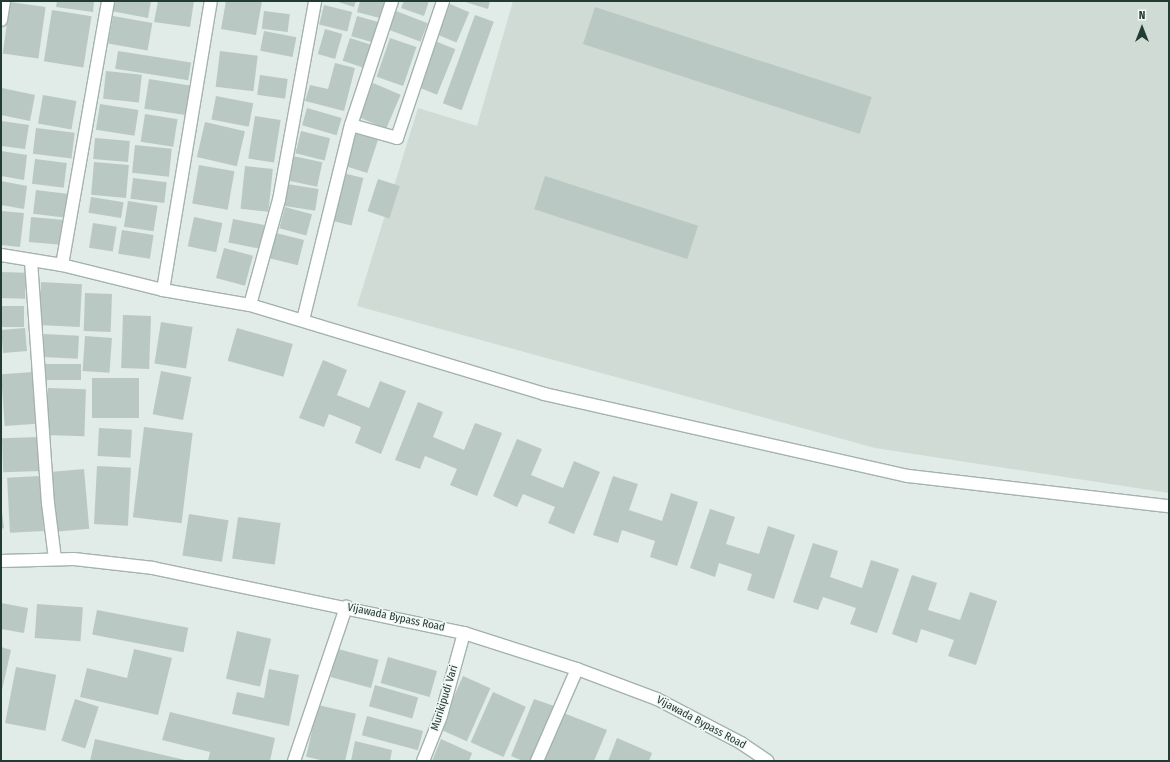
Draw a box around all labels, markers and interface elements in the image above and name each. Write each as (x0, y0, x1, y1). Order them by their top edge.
north arrow (1122, 8, 1162, 48)
text: N (1139, 9, 1145, 22)
street label: Vijawada Bypass Road (346, 601, 446, 635)
street label: Murikipudi Vari (429, 664, 461, 732)
street label: Vijawada Bypass Road (654, 694, 748, 752)

